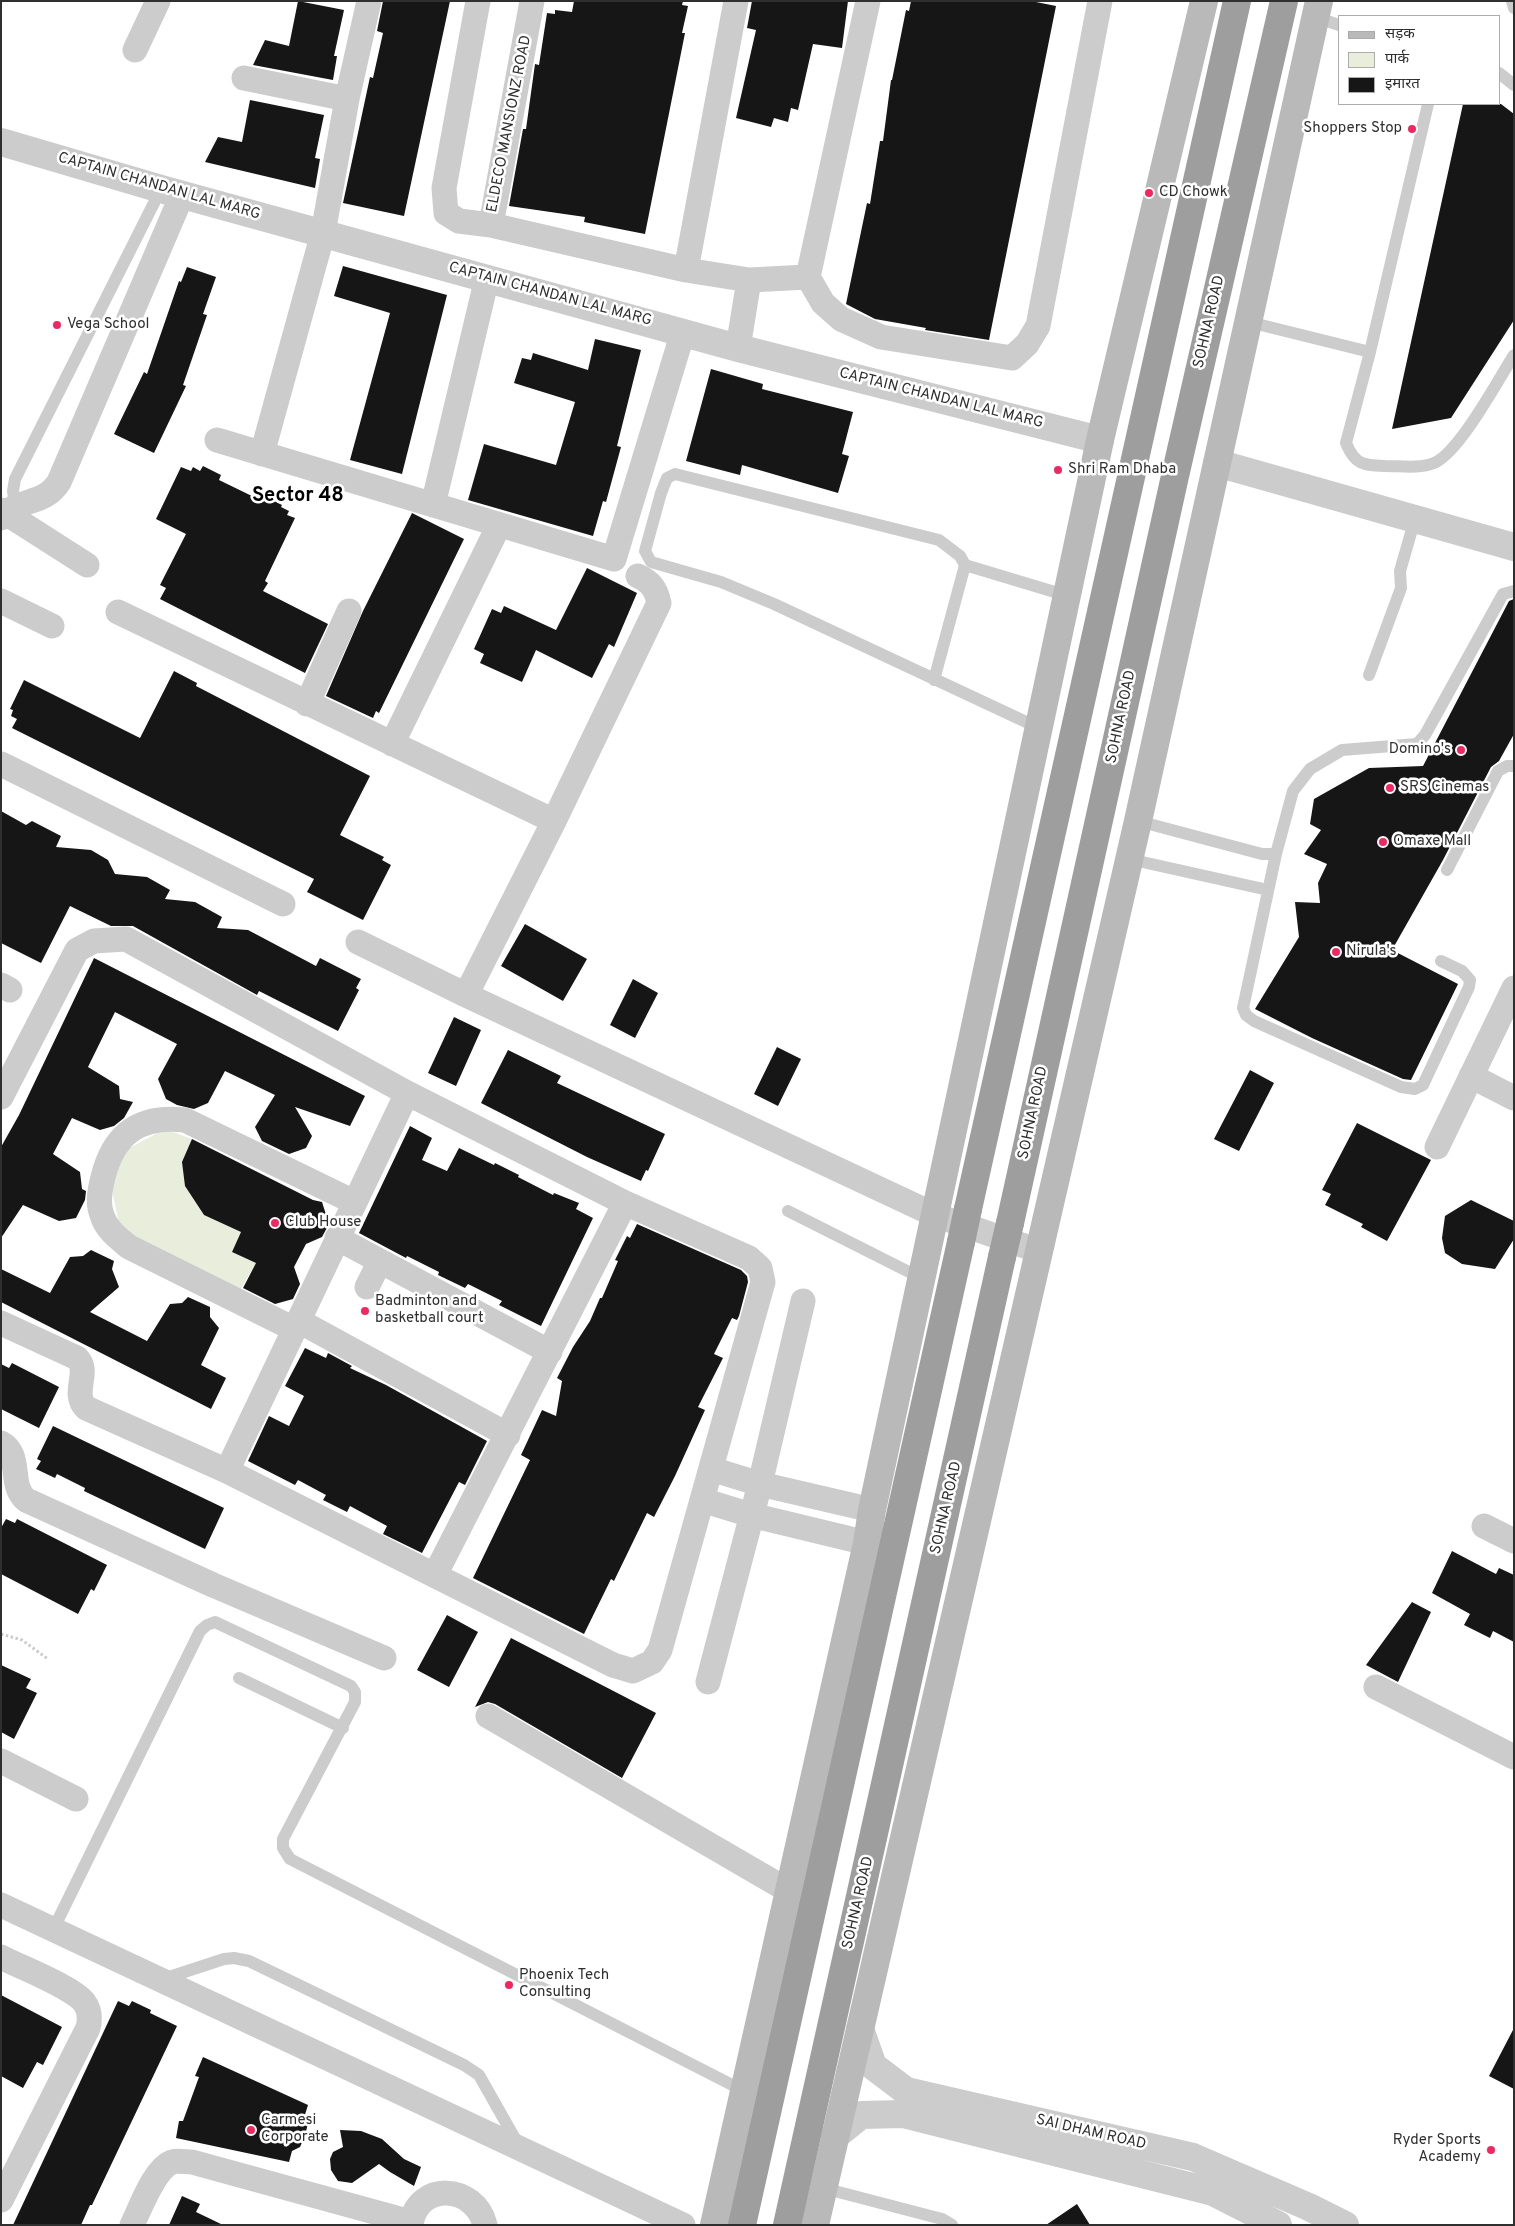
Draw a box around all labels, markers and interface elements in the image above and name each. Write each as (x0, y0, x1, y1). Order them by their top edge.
legend (1338, 15, 1500, 105)
text: सड़क (1385, 25, 1415, 44)
street label: ELDECO MANSIONZ ROAD (484, 34, 536, 214)
text: पार्क (1385, 50, 1409, 69)
text: इमारत (1385, 75, 1420, 94)
place label: Shoppers Stop (1303, 120, 1402, 138)
marker: Shoppers Stop (1406, 123, 1418, 135)
street label: CAPTAIN CHANDAN LAL MARG (56, 149, 262, 225)
place label: CD Chowk (1159, 184, 1228, 202)
marker: CD Chowk (1143, 187, 1155, 199)
street label: CAPTAIN CHANDAN LAL MARG (446, 259, 654, 331)
street label: SOHNA ROAD (1191, 274, 1229, 370)
place label: Vega School (67, 316, 149, 334)
marker: Vega School (51, 319, 63, 331)
street label: CAPTAIN CHANDAN LAL MARG (837, 365, 1045, 433)
place label: Shri Ram Dhaba (1068, 461, 1176, 479)
marker: Shri Ram Dhaba (1052, 464, 1064, 476)
district label: Sector 48 (252, 485, 344, 509)
street label: SOHNA ROAD (1103, 669, 1141, 765)
place label: Domino's (1389, 741, 1451, 759)
marker: Domino's (1455, 744, 1467, 756)
place label: SRS Cinemas (1400, 779, 1489, 797)
marker: SRS Cinemas (1384, 782, 1396, 794)
place label: Omaxe Mall (1393, 833, 1471, 851)
marker: Omaxe Mall (1377, 836, 1389, 848)
place label: Nirula's (1346, 943, 1397, 961)
marker: Nirula's (1330, 946, 1342, 958)
street label: SOHNA ROAD (1015, 1065, 1053, 1161)
place label: Club House (285, 1214, 361, 1232)
marker: Club House (269, 1217, 281, 1229)
place label: Badminton and basketball court (375, 1293, 484, 1328)
marker: Badminton and basketball court (359, 1305, 371, 1317)
street label: SOHNA ROAD (928, 1460, 966, 1556)
street label: SOHNA ROAD (840, 1855, 878, 1951)
place label: Phoenix Tech Consulting (519, 1967, 609, 2002)
marker: Phoenix Tech Consulting (503, 1979, 515, 1991)
place label: Carmesi Corporate (261, 2112, 329, 2147)
street label: SAI DHAM ROAD (1034, 2112, 1148, 2154)
marker: Carmesi Corporate (245, 2124, 257, 2136)
place label: Ryder Sports Academy (1393, 2132, 1481, 2167)
marker: Ryder Sports Academy (1485, 2144, 1497, 2156)

